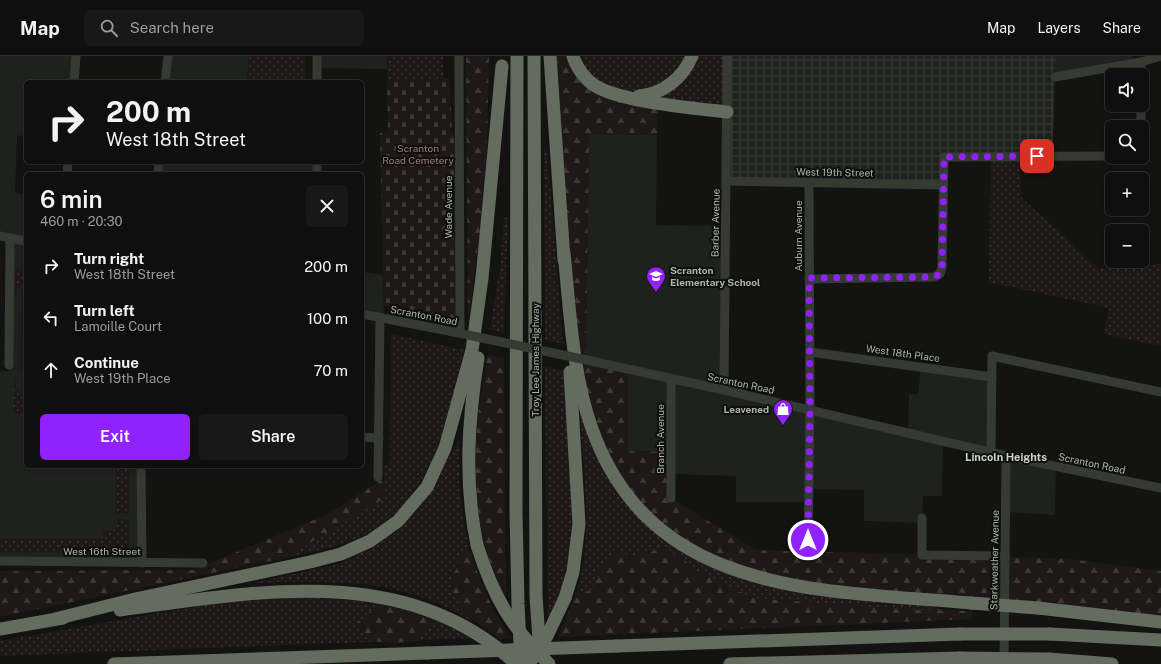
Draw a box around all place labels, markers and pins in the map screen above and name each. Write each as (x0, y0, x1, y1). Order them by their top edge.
pin (1020, 139, 1054, 173)
place label: Scranton Elementary School (670, 264, 760, 288)
school or university icon: Scranton Elementary School (645, 265, 667, 293)
shop icon: Leavened (772, 398, 794, 426)
place label: Leavened (724, 403, 769, 415)

